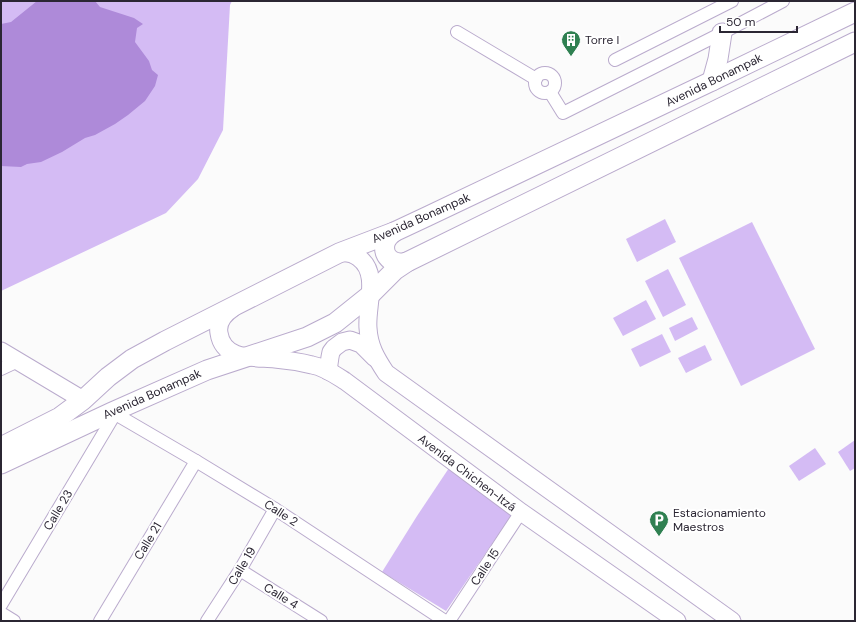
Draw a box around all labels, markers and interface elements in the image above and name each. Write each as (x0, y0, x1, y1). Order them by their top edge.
scale bar (720, 8, 797, 34)
text: 50 m (726, 14, 755, 30)
building icon: Torre I (560, 29, 582, 57)
place label: Torre I (585, 32, 619, 48)
street label: Avenida Bonampak (663, 50, 765, 110)
street label: Avenida Bonampak (369, 189, 473, 247)
street label: Avenida Bonampak (100, 365, 204, 423)
street label: Avenida Chichen-Itzá (415, 431, 519, 515)
street label: Calle 23 (40, 487, 76, 533)
street label: Calle 2 (261, 496, 301, 530)
place label: Estacionamiento Maestros (673, 505, 766, 535)
parking icon: Estacionamiento Maestros (648, 509, 670, 537)
street label: Calle 21 (131, 519, 165, 563)
street label: Calle 19 (224, 544, 260, 588)
street label: Calle 15 (467, 545, 503, 589)
street label: Calle 4 (261, 579, 301, 613)

